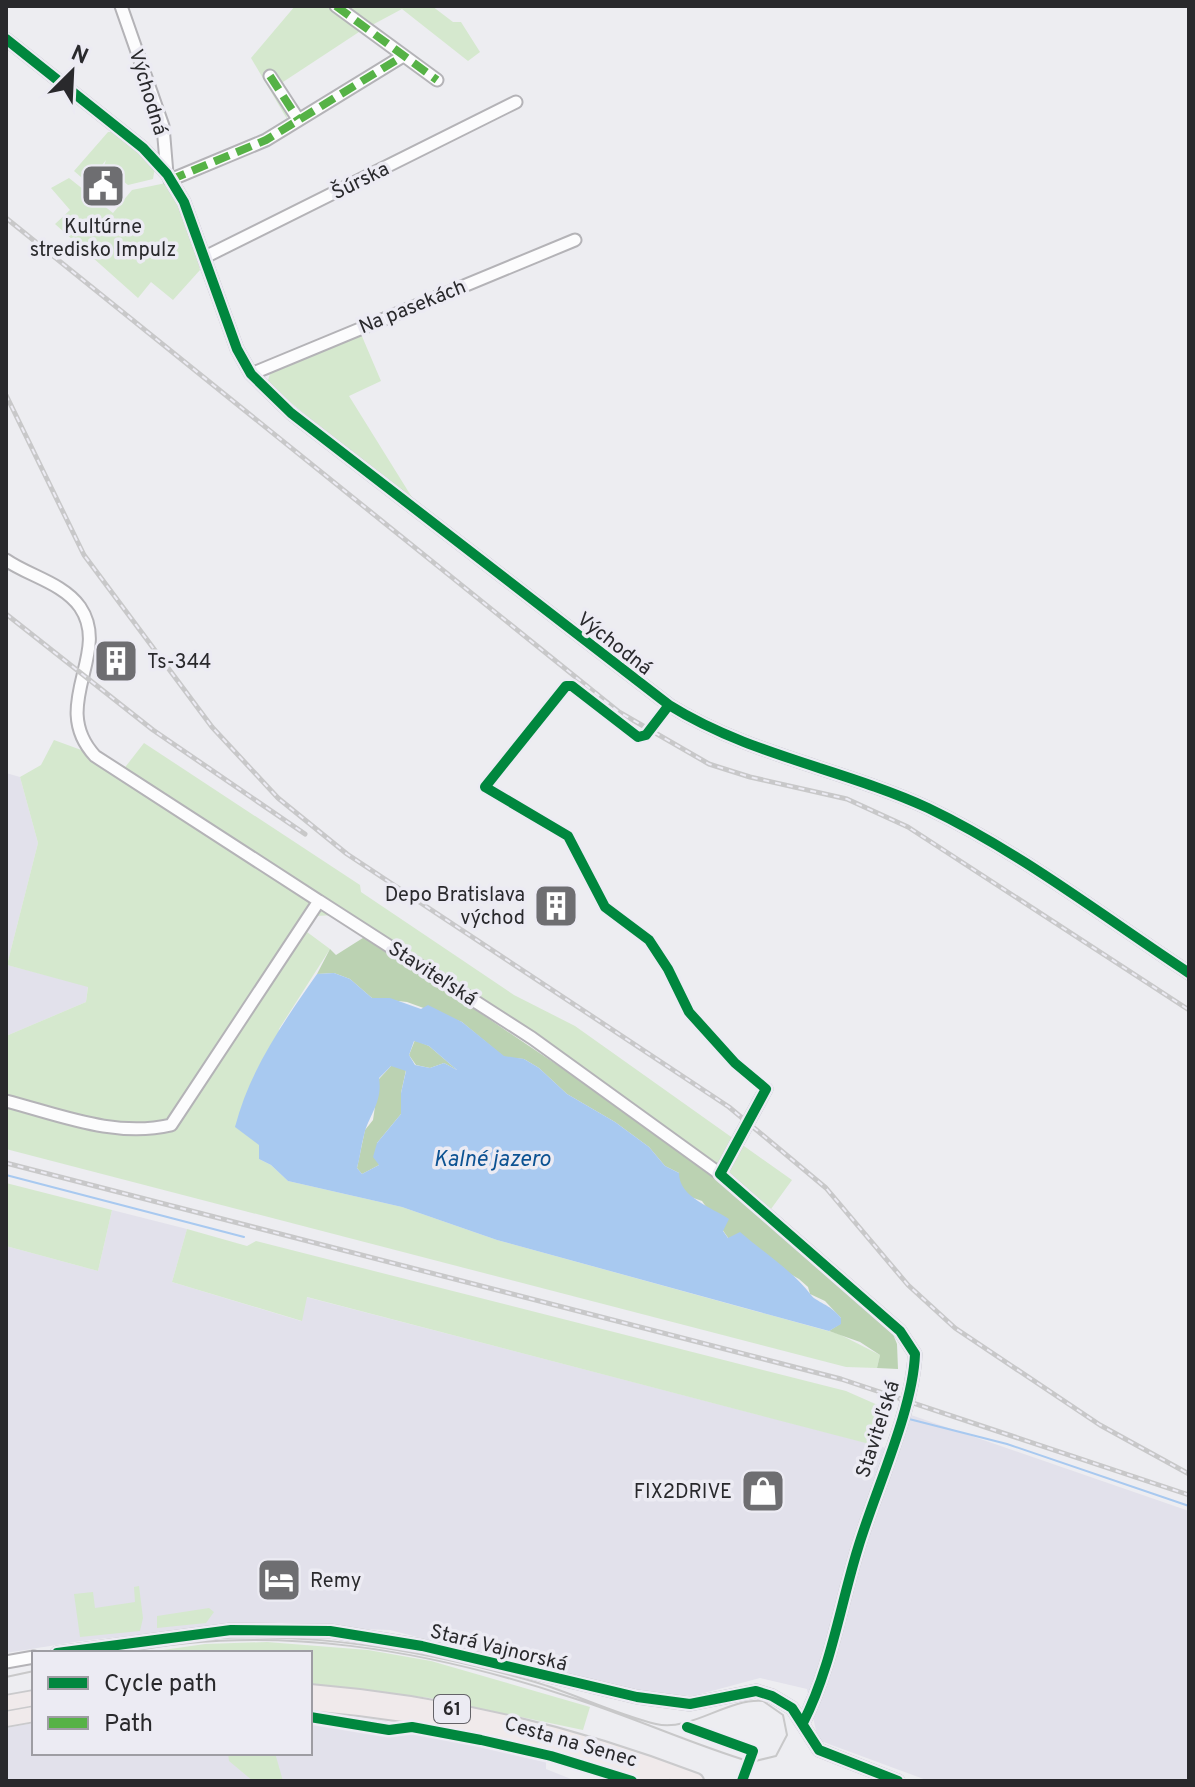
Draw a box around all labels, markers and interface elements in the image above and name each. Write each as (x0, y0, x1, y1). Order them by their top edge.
north arrow (32, 32, 112, 112)
text: N (66, 40, 92, 72)
street label: Východná (122, 46, 172, 139)
street label: Šúrska (327, 155, 394, 207)
public building icon: Kultúrne stredisko Impulz (79, 162, 127, 210)
place label: Kultúrne stredisko Impulz (30, 215, 176, 264)
street label: Na pasekách (355, 275, 470, 341)
street label: Východná (571, 607, 657, 682)
building icon: Ts-344 (92, 637, 140, 685)
place label: Ts-344 (147, 650, 212, 676)
building icon: Depo Bratislava východ (532, 882, 580, 930)
place label: Depo Bratislava východ (385, 883, 525, 932)
street label: Staviteľská (383, 936, 481, 1013)
water label: Kalné jazero (434, 1147, 551, 1174)
street label: Staviteľská (851, 1378, 907, 1482)
shop icon: FIX2DRIVE (739, 1467, 787, 1515)
place label: FIX2DRIVE (634, 1480, 732, 1506)
hotel icon: Remy (255, 1556, 303, 1604)
place label: Remy (310, 1569, 361, 1595)
street label: Stará Vajnorská (427, 1619, 570, 1679)
legend (32, 1651, 312, 1755)
text: Cycle path (104, 1670, 217, 1700)
road number: 61 (434, 1695, 470, 1723)
text: Path (104, 1710, 153, 1740)
street label: Cesta na Senec (501, 1712, 640, 1774)

